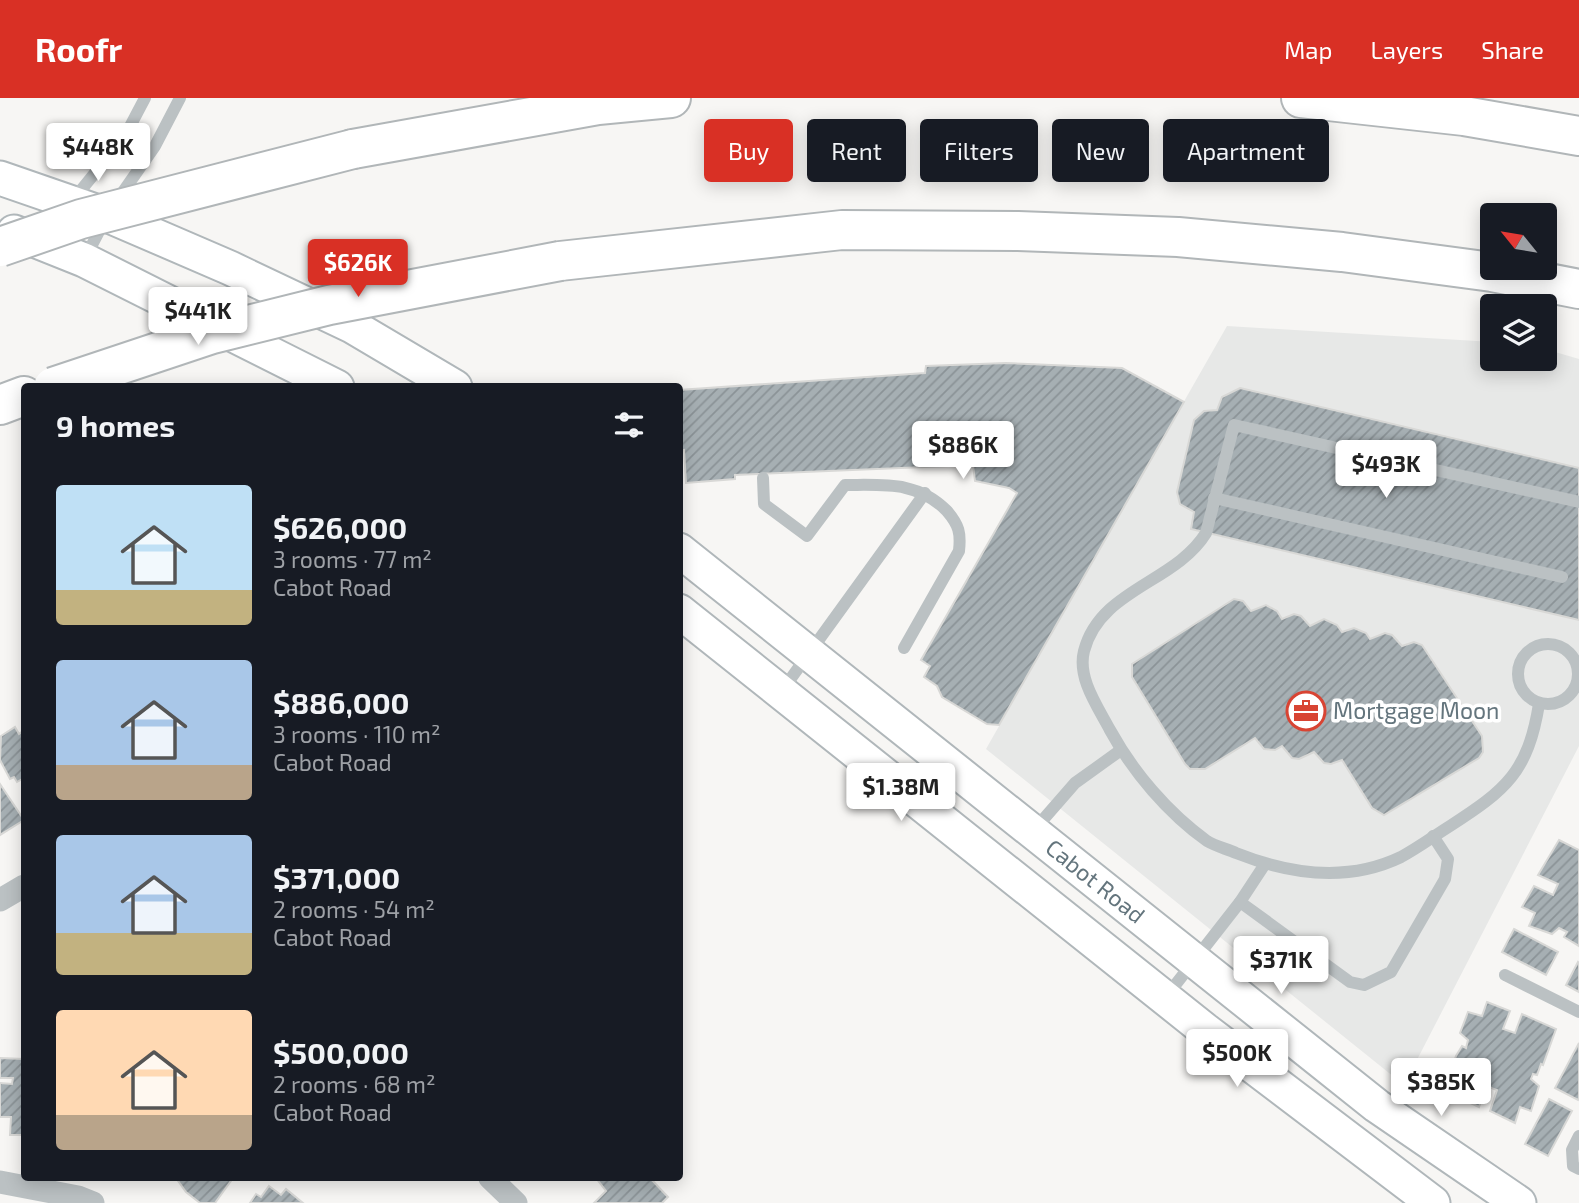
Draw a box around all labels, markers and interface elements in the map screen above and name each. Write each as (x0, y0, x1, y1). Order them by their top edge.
text: Roofr (35, 29, 122, 69)
text: Map (1284, 35, 1332, 64)
text: Layers (1370, 35, 1443, 64)
text: Share (1481, 35, 1544, 64)
chip: Buy (704, 119, 793, 182)
chip: Rent (807, 119, 906, 182)
chip: Filters (920, 119, 1038, 182)
chip: New (1052, 119, 1149, 182)
chip: Apartment (1163, 119, 1329, 182)
pin: $448K (49, 123, 147, 183)
text: $448K (62, 132, 134, 160)
north arrow (1480, 203, 1558, 280)
map controls (1480, 203, 1557, 371)
pin: $626K (309, 240, 407, 299)
text: $626K (324, 248, 392, 276)
pin: $441K (149, 288, 247, 347)
button: layers (1480, 294, 1557, 371)
text: $441K (164, 296, 232, 324)
icon: filters (610, 406, 648, 444)
text: 9 homes (56, 407, 175, 443)
pin: $886K (914, 422, 1012, 481)
text: $886K (928, 430, 998, 458)
pin: $493K (1337, 440, 1435, 500)
text: $493K (1351, 449, 1421, 477)
text: $626,000 (273, 509, 407, 545)
icon: home (112, 513, 196, 597)
text: 3 rooms · 77 m² (273, 545, 432, 573)
text: Cabot Road (273, 573, 392, 601)
text: $886,000 (273, 684, 410, 720)
icon: home (112, 688, 196, 772)
office icon: Mortgage Moon (1285, 690, 1327, 732)
place label: Mortgage Moon (1333, 696, 1499, 724)
text: 3 rooms · 110 m² (273, 720, 440, 748)
text: Cabot Road (273, 748, 392, 776)
pin: $1.38M (844, 764, 958, 823)
text: $1.38M (862, 772, 940, 800)
street label: Cabot Road (1041, 833, 1151, 929)
text: $371,000 (273, 859, 400, 895)
icon: home (112, 863, 196, 947)
text: 2 rooms · 54 m² (273, 895, 435, 923)
text: Cabot Road (273, 923, 392, 951)
pin: $371K (1232, 936, 1330, 996)
text: $371K (1249, 945, 1313, 973)
pin: $500K (1188, 1030, 1286, 1089)
text: $500,000 (273, 1034, 409, 1070)
icon: home (112, 1038, 196, 1122)
text: $500K (1202, 1038, 1272, 1066)
pin: $385K (1392, 1058, 1490, 1118)
text: $385K (1407, 1067, 1475, 1095)
text: 2 rooms · 68 m² (273, 1070, 436, 1098)
text: Cabot Road (273, 1098, 392, 1126)

